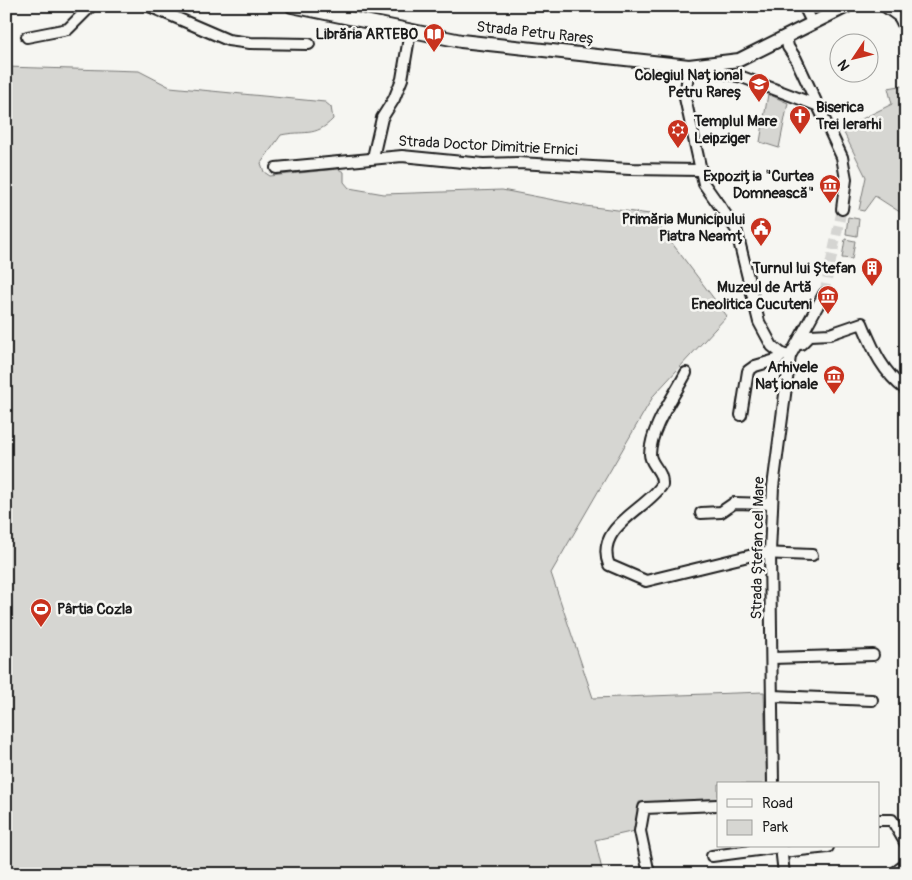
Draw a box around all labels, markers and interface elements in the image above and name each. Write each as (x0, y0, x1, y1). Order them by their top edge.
street label: Strada Petru Rareș (475, 17, 597, 49)
library icon: Librăria ARTEBO (422, 22, 446, 53)
place label: Librăria ARTEBO (316, 25, 418, 44)
north arrow (830, 32, 880, 82)
text: N (834, 56, 853, 74)
place label: Colegiul Național Petru Rareș (634, 66, 743, 102)
school or university icon: Colegiul Național Petru Rareș (747, 72, 771, 103)
place label: Biserica Trei Ierarhi (815, 98, 882, 134)
church icon: Biserica Trei Ierarhi (788, 104, 812, 135)
place label: Templul Mare Leipziger (693, 112, 778, 148)
synagogue icon: Templul Mare Leipziger (666, 118, 690, 149)
street label: Strada Doctor Dimitrie Ernici (398, 132, 578, 160)
place label: Expoziția "Curtea Domnească" (703, 167, 814, 203)
museum icon: Expoziția "Curtea Domnească" (818, 173, 842, 204)
place label: Primăria Municipului Piatra Neamț (622, 210, 745, 246)
public building icon: Primăria Municipului Piatra Neamț (749, 216, 773, 247)
building icon: Turnul lui Ștefan (860, 256, 884, 287)
place label: Turnul lui Ștefan (751, 259, 857, 278)
place label: Muzeul de Artă Eneolitica Cucuteni (691, 278, 812, 314)
museum icon: Muzeul de Artă Eneolitica Cucuteni (816, 284, 840, 315)
place label: Arhivele Naționale (755, 358, 819, 394)
museum icon: Arhivele Naționale (822, 364, 846, 395)
street label: Strada Ștefan cel Mare (747, 476, 769, 620)
sports icon: Pârtia Cozla (29, 597, 53, 628)
place label: Pârtia Cozla (57, 600, 132, 619)
legend (717, 782, 880, 848)
text: Road (762, 794, 793, 813)
text: Park (762, 818, 789, 837)

